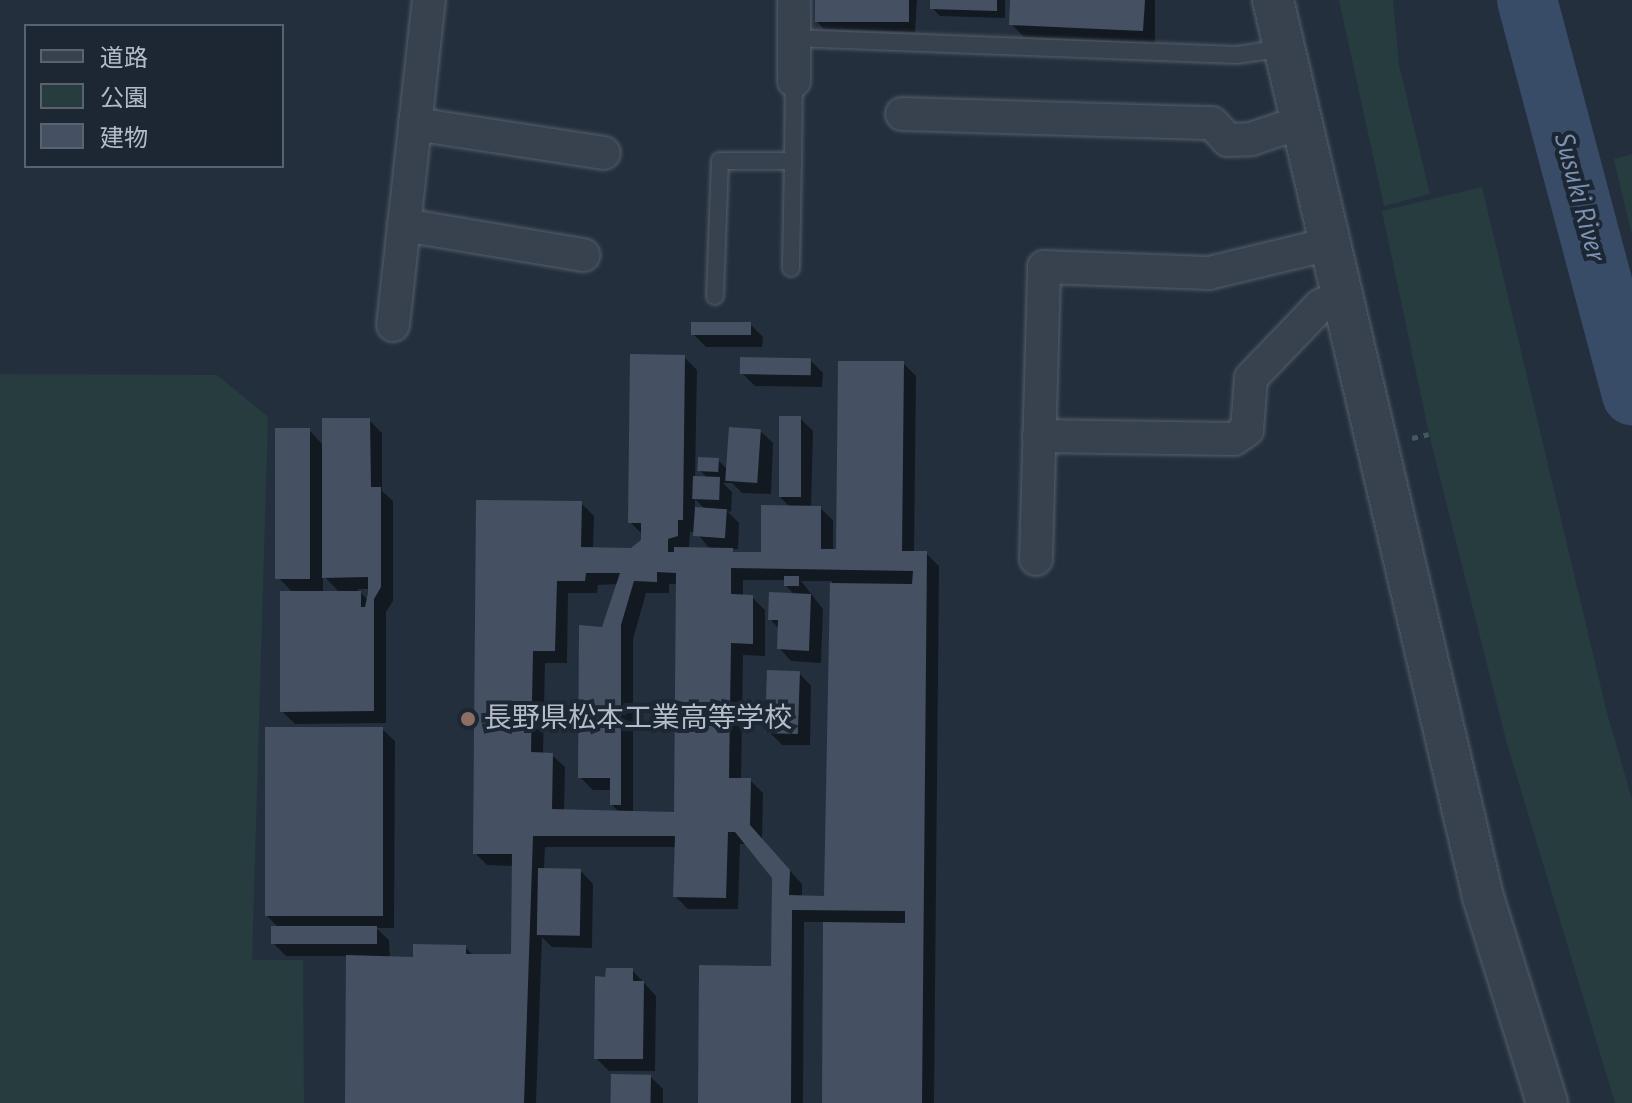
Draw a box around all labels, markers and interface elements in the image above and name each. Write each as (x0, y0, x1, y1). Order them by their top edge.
legend (24, 24, 284, 168)
text: 道路 (100, 47, 148, 71)
text: 公園 (100, 87, 148, 111)
text: 建物 (100, 127, 148, 151)
water label: Susuki River (1546, 129, 1614, 265)
place label: 長野県松本工業高等学校 (484, 702, 792, 736)
marker: 長野県松本工業高等学校 (459, 710, 477, 728)

